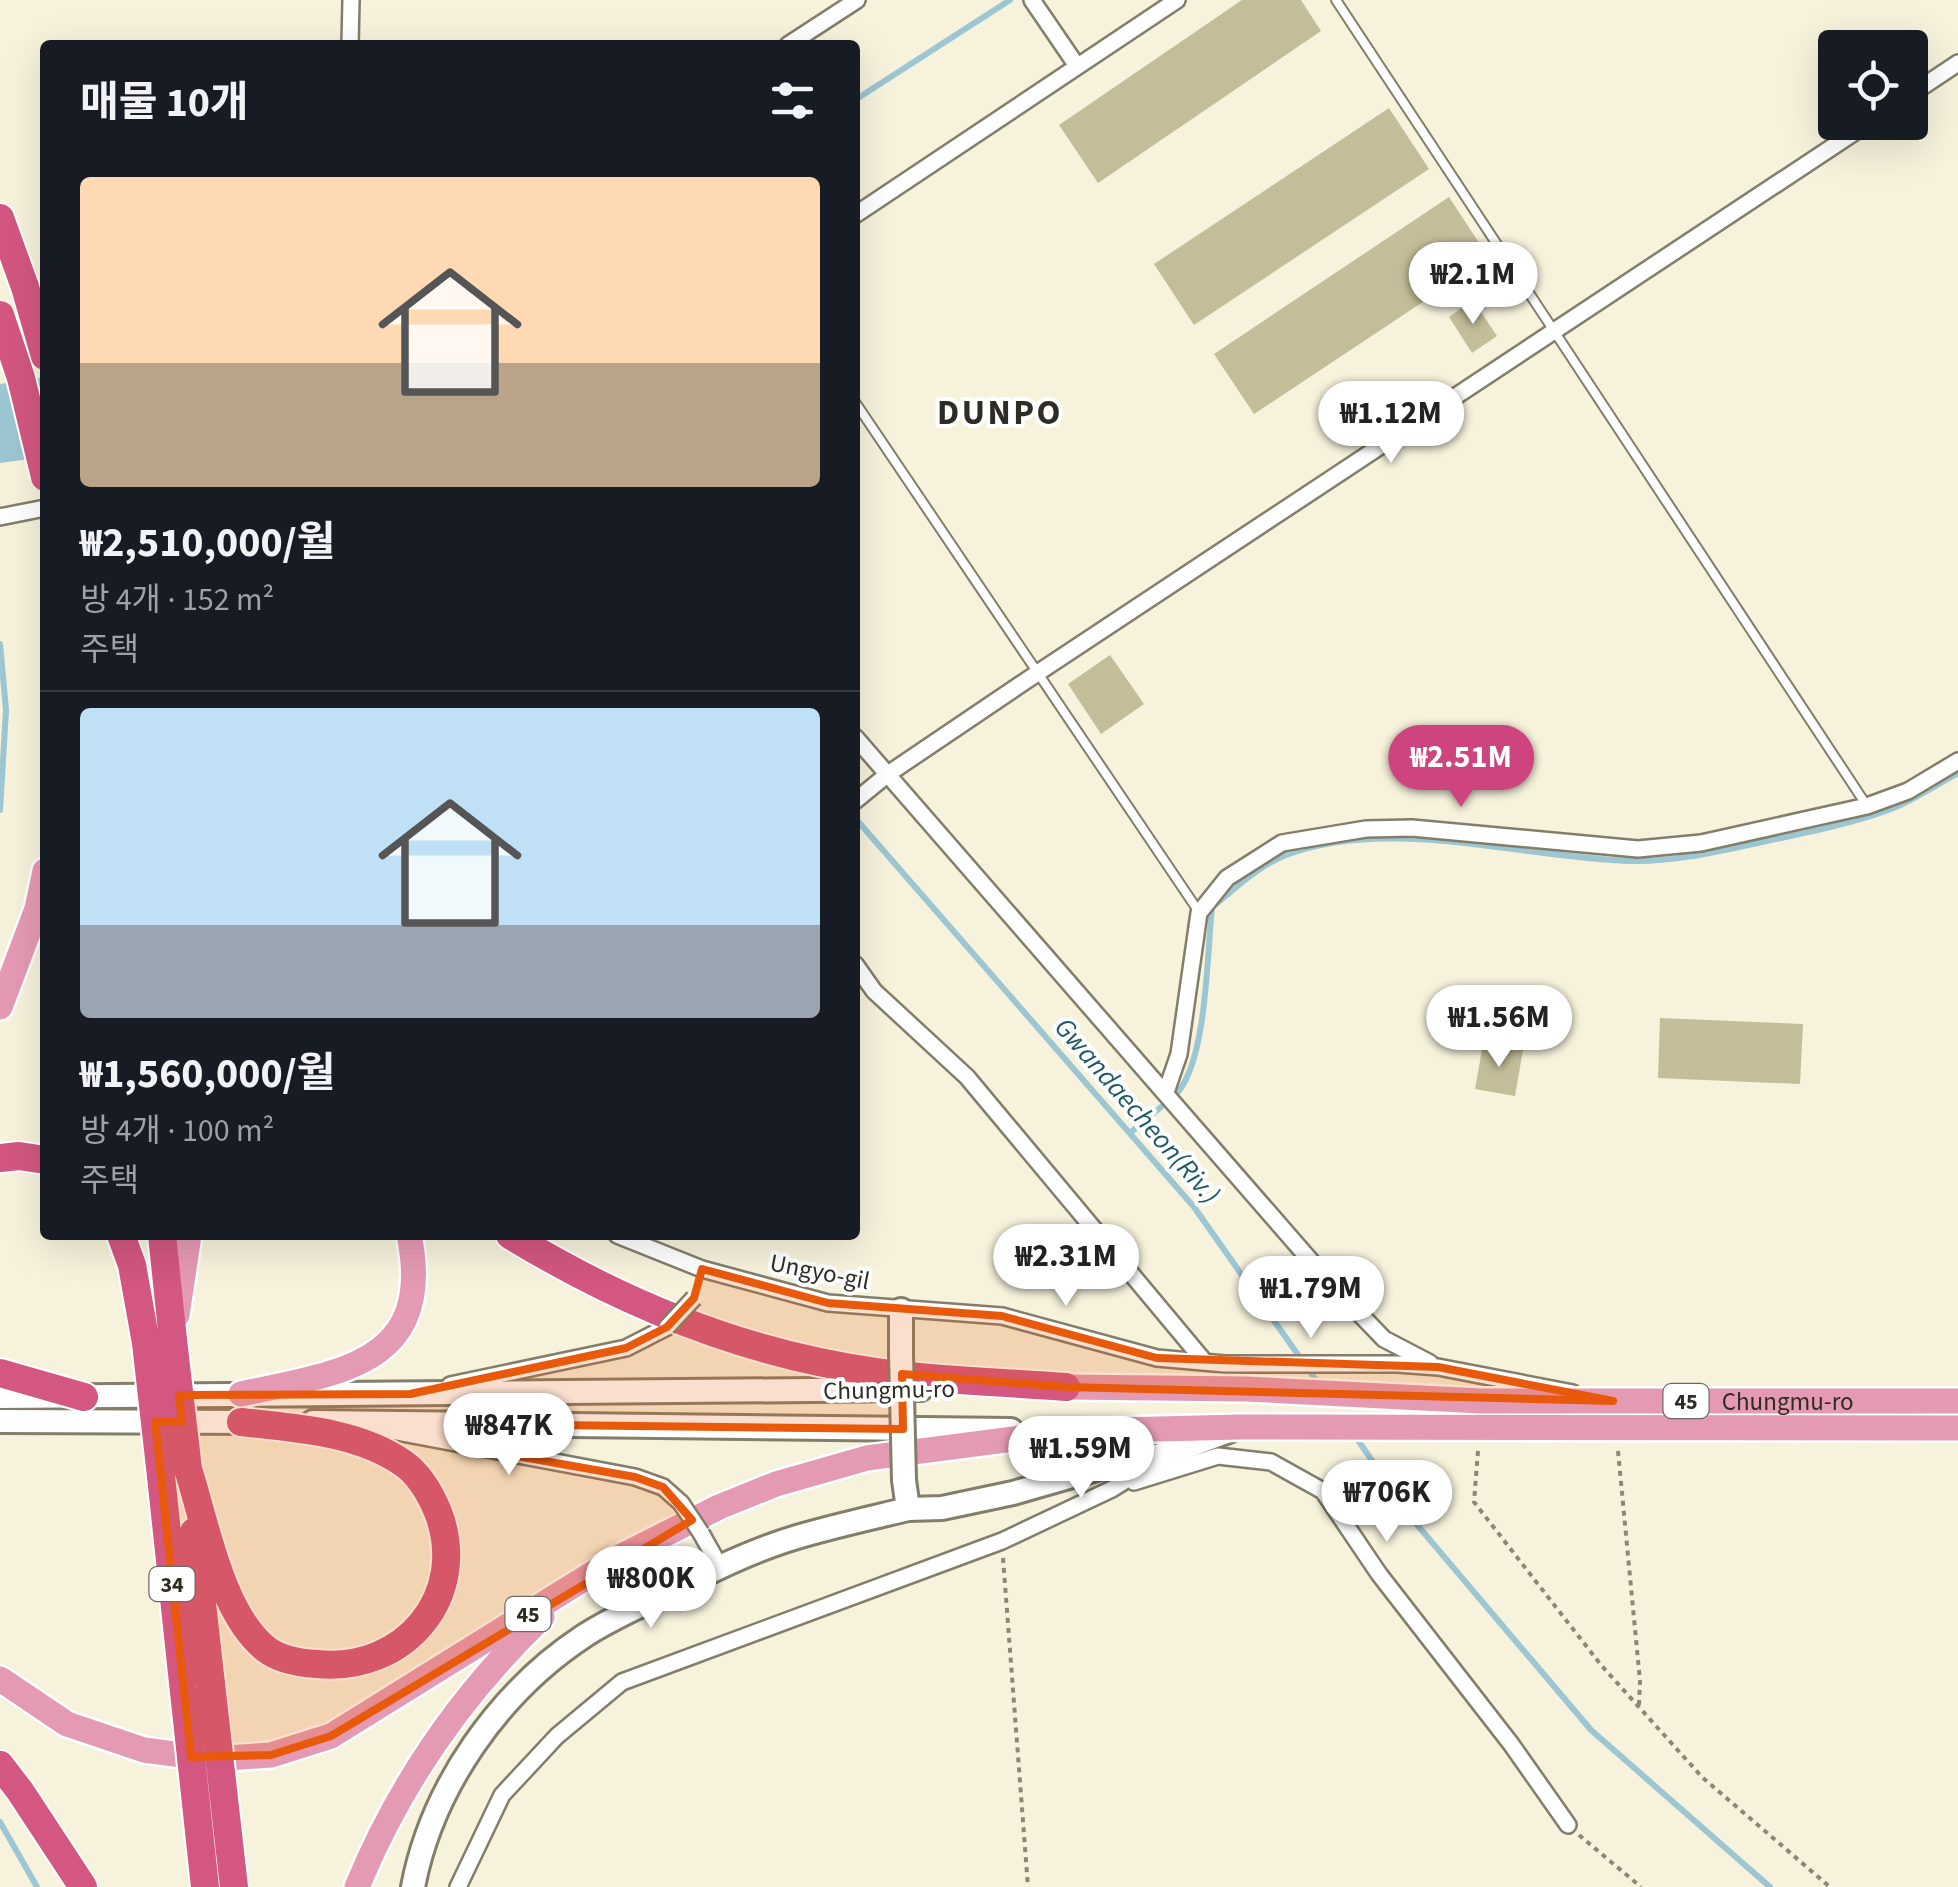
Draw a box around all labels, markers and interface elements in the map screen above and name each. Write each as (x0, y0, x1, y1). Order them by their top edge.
map controls (1818, 30, 1928, 140)
button: locate (1818, 30, 1928, 140)
text: 매물 10개 (80, 73, 249, 133)
icon: filters (765, 73, 820, 128)
icon: home (360, 242, 540, 422)
pin: ₩2.1M (1403, 242, 1543, 327)
text: ₩2.1M (1431, 251, 1515, 297)
pin: ₩1.12M (1310, 381, 1472, 466)
district label: DUNPO (937, 388, 1063, 438)
text: ₩1.12M (1340, 390, 1442, 436)
text: ₩2,510,000/월 (80, 513, 336, 573)
text: 방 4개 · 152 m² (80, 577, 274, 623)
text: 주택 (80, 627, 139, 673)
pin: ₩2.51M (1380, 725, 1542, 810)
text: ₩2.51M (1410, 734, 1512, 780)
icon: home (360, 773, 540, 953)
pin: ₩1.56M (1418, 985, 1580, 1070)
text: ₩1.56M (1448, 994, 1550, 1040)
water label: Gwandaecheon(Riv.) (1045, 1009, 1230, 1213)
text: ₩1,560,000/월 (80, 1044, 336, 1104)
text: 방 4개 · 100 m² (80, 1108, 274, 1154)
text: 주택 (80, 1158, 139, 1204)
pin: ₩2.31M (985, 1224, 1147, 1309)
text: ₩2.31M (1015, 1233, 1117, 1279)
street label: Ungyo-gil (767, 1245, 873, 1299)
pin: ₩1.79M (1230, 1256, 1392, 1341)
text: ₩1.79M (1260, 1265, 1362, 1311)
street label: Chungmu-ro (823, 1371, 955, 1409)
road number: 45 (1664, 1384, 1708, 1418)
street label: Chungmu-ro (1722, 1384, 1854, 1420)
pin: ₩847K (439, 1393, 579, 1478)
text: ₩847K (465, 1402, 553, 1448)
pin: ₩1.59M (1000, 1416, 1162, 1501)
text: ₩1.59M (1030, 1425, 1132, 1471)
pin: ₩706K (1317, 1460, 1457, 1545)
text: ₩706K (1343, 1469, 1431, 1515)
pin: ₩800K (581, 1546, 721, 1631)
text: ₩800K (607, 1555, 695, 1601)
road number: 34 (150, 1567, 194, 1601)
road number: 45 (506, 1597, 550, 1631)

